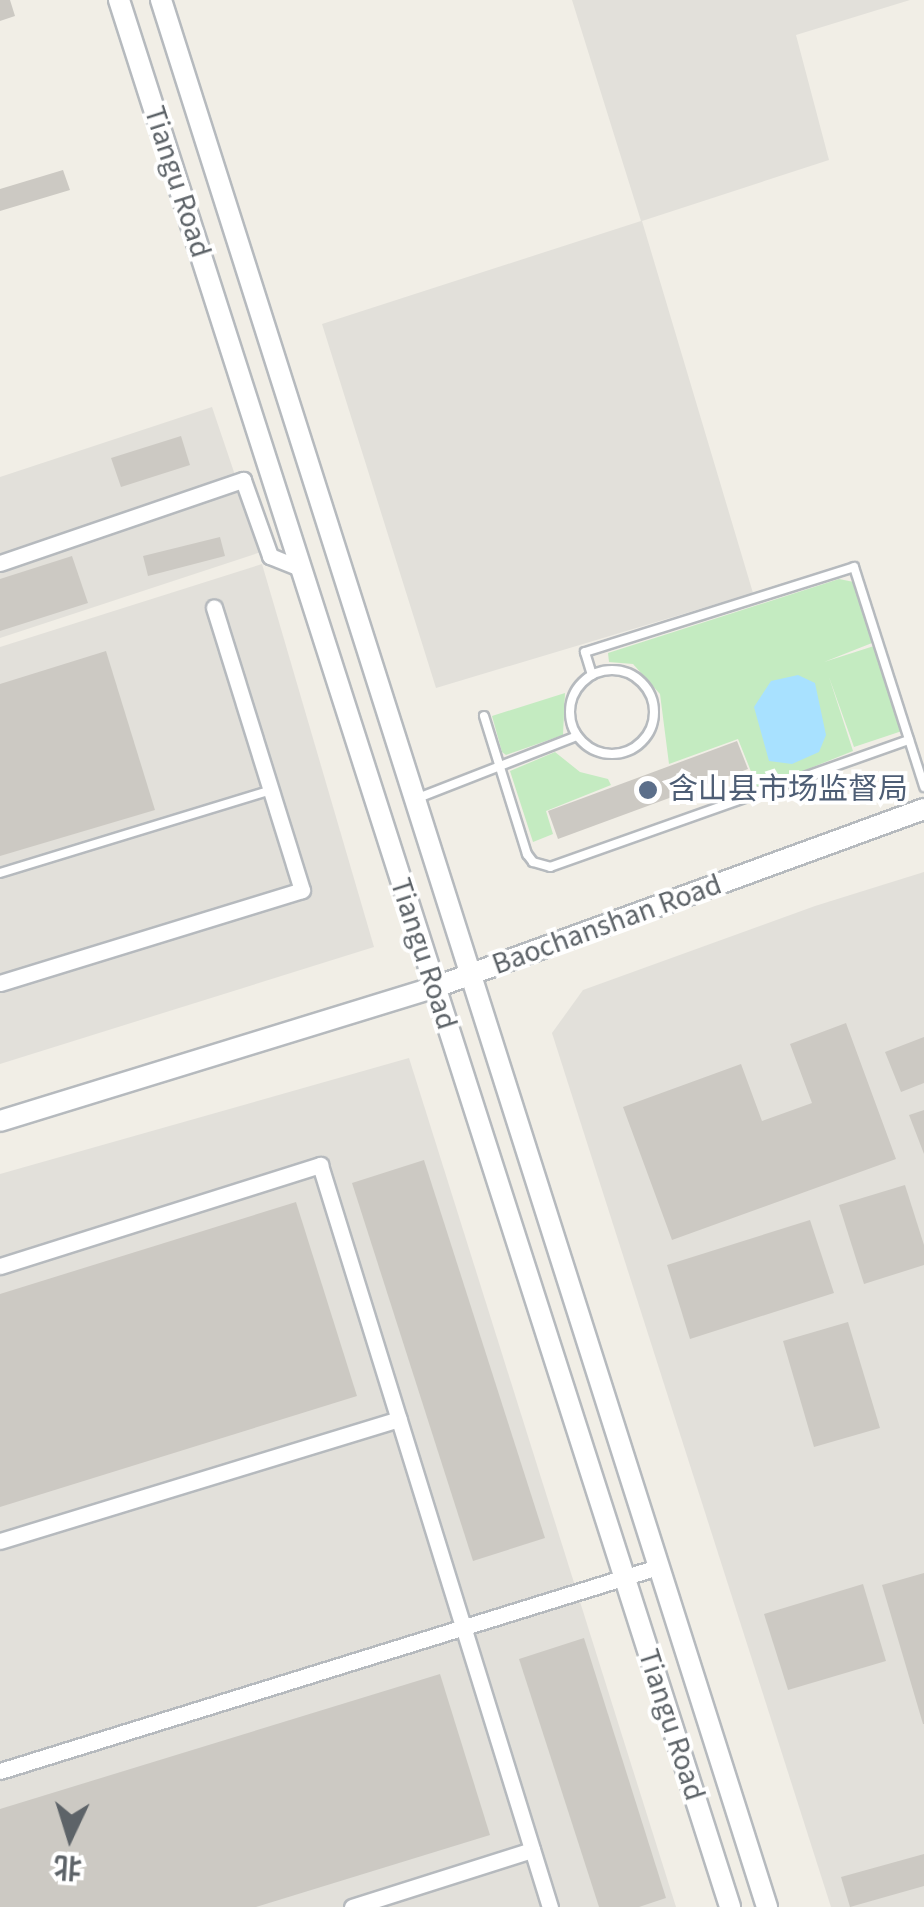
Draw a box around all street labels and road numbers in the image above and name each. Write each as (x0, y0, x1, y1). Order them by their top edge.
street label: Tiangu Road (136, 102, 218, 262)
street label: Baochanshan Road (487, 867, 727, 983)
street label: Tiangu Road (382, 874, 464, 1034)
street label: Tiangu Road (630, 1645, 712, 1805)

